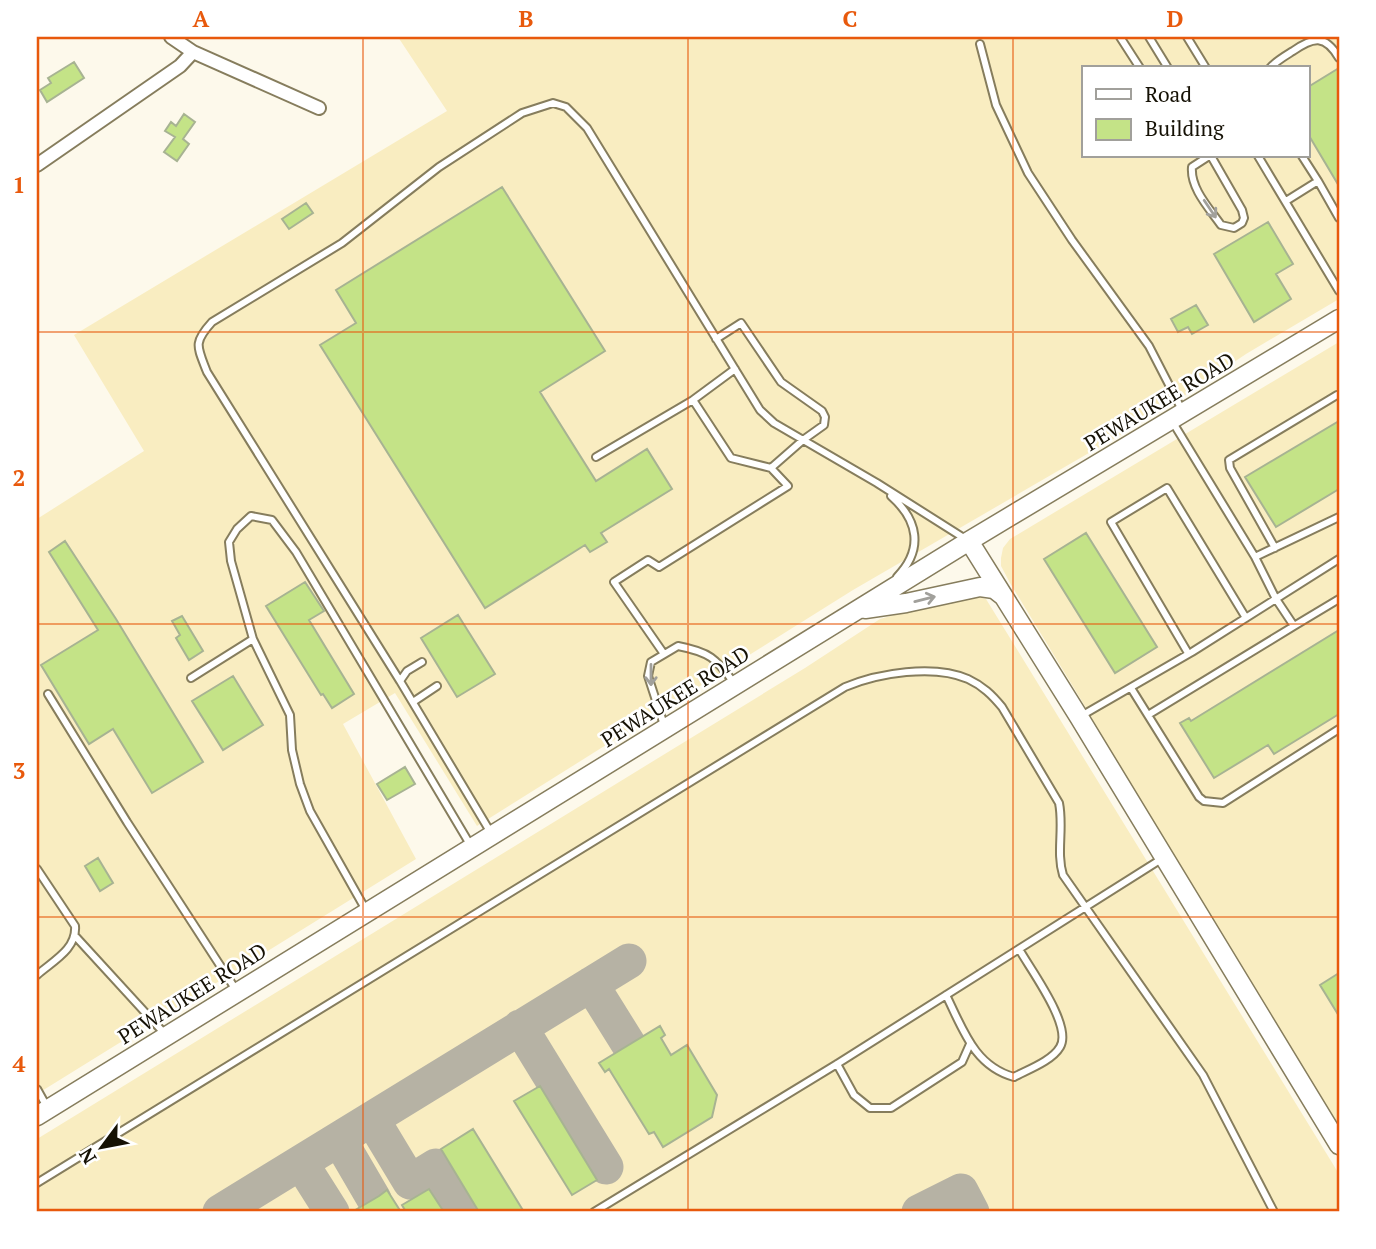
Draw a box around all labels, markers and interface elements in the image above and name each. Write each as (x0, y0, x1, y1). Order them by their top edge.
text: A (193, 3, 210, 34)
text: B (519, 3, 534, 34)
text: C (843, 3, 858, 34)
text: D (1167, 3, 1184, 34)
legend (1082, 66, 1310, 158)
text: Road (1145, 80, 1192, 108)
text: Building (1145, 114, 1225, 142)
text: 1 (13, 169, 26, 200)
one-way arrow (1203, 199, 1217, 219)
street label: PEWAUKEE ROAD (1079, 345, 1239, 457)
text: 2 (13, 462, 26, 493)
one-way arrow (913, 592, 936, 605)
street label: PEWAUKEE ROAD (595, 639, 755, 753)
one-way arrow (644, 663, 658, 686)
text: 3 (13, 755, 26, 786)
street label: PEWAUKEE ROAD (112, 936, 272, 1050)
text: 4 (13, 1048, 26, 1079)
north arrow (66, 1112, 136, 1182)
text: N (72, 1143, 102, 1169)

